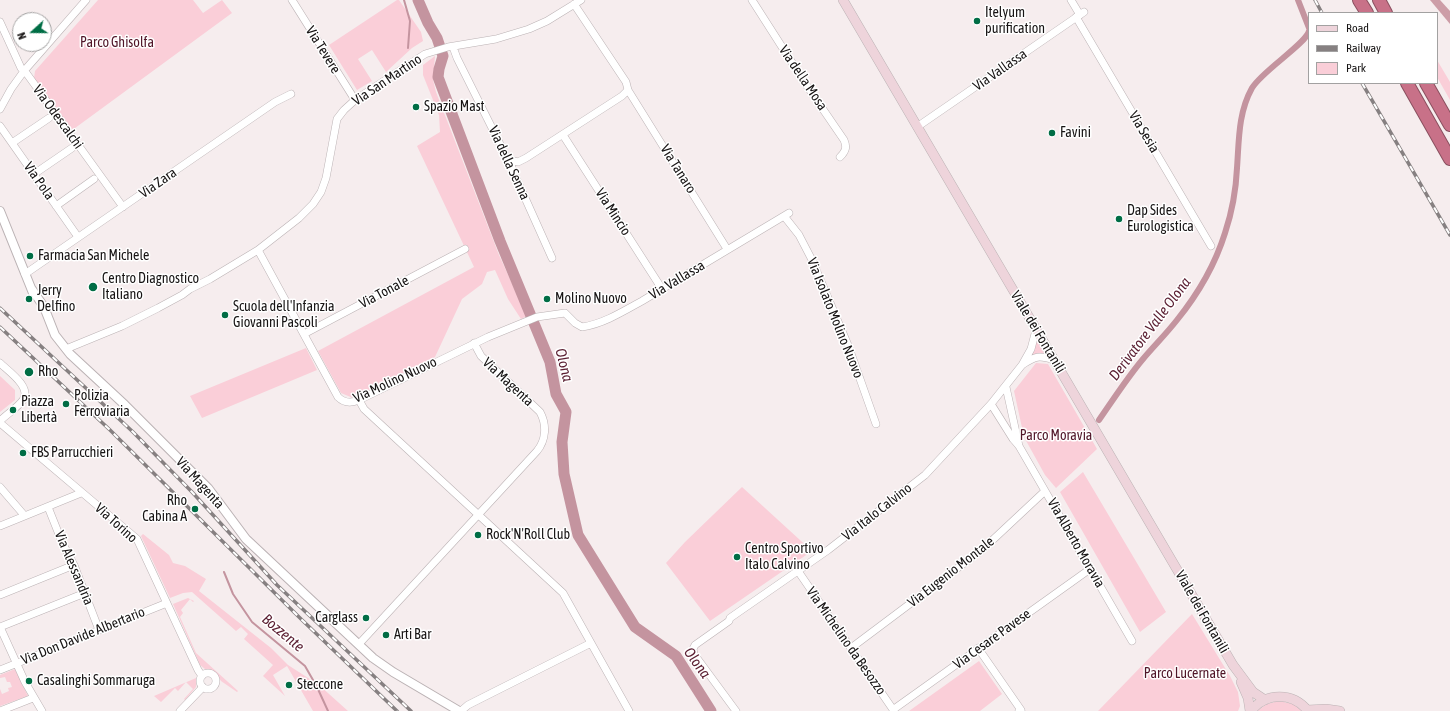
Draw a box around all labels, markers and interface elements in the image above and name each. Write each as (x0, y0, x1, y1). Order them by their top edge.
place label: Itelyum purification (985, 5, 1045, 38)
north arrow (12, 12, 52, 52)
legend (1308, 12, 1438, 84)
marker: Itelyum purification (972, 16, 982, 26)
text: Road (1346, 21, 1369, 35)
street label: Via Tevere (302, 23, 344, 77)
text: N (15, 31, 28, 41)
park label: Parco Ghisolfa (80, 35, 154, 51)
text: Railway (1346, 41, 1381, 55)
street label: Via della Mosa (775, 42, 831, 114)
street label: Via Vallassa (970, 45, 1030, 95)
street label: Via San Martino (349, 51, 425, 109)
text: Park (1346, 61, 1366, 75)
street label: Via Odescalchi (29, 82, 87, 152)
place label: Spazio Mast (424, 99, 485, 115)
marker: Spazio Mast (411, 102, 421, 112)
street label: Via Sesia (1125, 108, 1163, 156)
street label: Via della Senna (485, 123, 533, 203)
place label: Favini (1060, 125, 1091, 141)
marker: Favini (1047, 128, 1057, 138)
street label: Via Tanaro (657, 142, 699, 196)
street label: Via Pola (20, 159, 58, 203)
street label: Via Zara (136, 164, 180, 202)
street label: Via Mincio (592, 185, 634, 239)
place label: Dap Sides Eurologistica (1127, 203, 1194, 236)
marker: Dap Sides Eurologistica (1114, 214, 1124, 224)
place label: Farmacia San Michele (38, 248, 149, 264)
marker: Farmacia San Michele (25, 251, 35, 261)
street label: Via Isolato Molino Nuovo (803, 255, 867, 381)
street label: Via Vallassa (646, 257, 708, 303)
place label: Centro Diagnostico Italiano (102, 271, 199, 304)
street label: Via Tonale (356, 272, 412, 312)
water label: Derivatore Valle Olona (1105, 274, 1195, 384)
marker: Centro Diagnostico Italiano (87, 281, 99, 293)
place label: Jerry Delfino (37, 283, 75, 316)
street label: Viale dei Fontanili (1007, 288, 1069, 376)
place label: Molino Nuovo (555, 291, 627, 307)
marker: Jerry Delfino (24, 294, 34, 304)
marker: Molino Nuovo (542, 294, 552, 304)
place label: Scuola dell'Infanzia Giovanni Pascoli (233, 299, 335, 332)
marker: Scuola dell'Infanzia Giovanni Pascoli (220, 310, 230, 320)
water label: Olona (551, 346, 577, 384)
street label: Via Molino Nuovo (351, 353, 439, 407)
street label: Via Magenta (479, 354, 537, 410)
place label: Rho (38, 364, 58, 380)
marker: Rho (23, 366, 35, 378)
place label: Polizia Ferroviaria (74, 388, 130, 420)
place label: Piazza Libertà (21, 394, 57, 426)
marker: Polizia Ferroviaria (61, 399, 71, 409)
marker: Piazza Libertà (8, 405, 18, 415)
park label: Parco Moravia (1020, 428, 1092, 444)
place label: FBS Parrucchieri (31, 445, 113, 461)
marker: FBS Parrucchieri (18, 448, 28, 458)
street label: Via Magenta (172, 454, 228, 512)
street label: Via Italo Calvino (839, 480, 915, 544)
place label: Rho Cabina A (142, 493, 187, 526)
street label: Via Alberto Moravia (1044, 495, 1108, 591)
street label: Via Torino (91, 500, 141, 546)
marker: Rho Cabina A (190, 504, 200, 514)
place label: Rock'N'Roll Club (486, 527, 570, 543)
street label: Via Alessandria (51, 528, 97, 608)
marker: Rock'N'Roll Club (473, 530, 483, 540)
street label: Via Eugenio Montale (904, 533, 998, 611)
place label: Centro Sportivo Italo Calvino (745, 541, 824, 574)
marker: Centro Sportivo Italo Calvino (732, 552, 742, 562)
street label: Viale dei Fontanili (1172, 568, 1232, 656)
street label: Via Michelino da Besozzo (803, 584, 889, 698)
street label: Via Don Davide Albertario (19, 604, 147, 668)
street label: Via Cesare Pavese (950, 605, 1034, 673)
water label: Bozzente (258, 610, 308, 656)
place label: Carglass (315, 610, 358, 626)
marker: Carglass (361, 613, 371, 623)
place label: Arti Bar (394, 627, 431, 643)
marker: Arti Bar (381, 630, 391, 640)
water label: Olona (680, 644, 714, 682)
park label: Parco Lucernate (1144, 666, 1226, 682)
place label: Casalinghi Sommaruga (37, 673, 155, 689)
marker: Casalinghi Sommaruga (24, 676, 34, 686)
place label: Steccone (297, 677, 343, 693)
marker: Steccone (284, 680, 294, 690)

